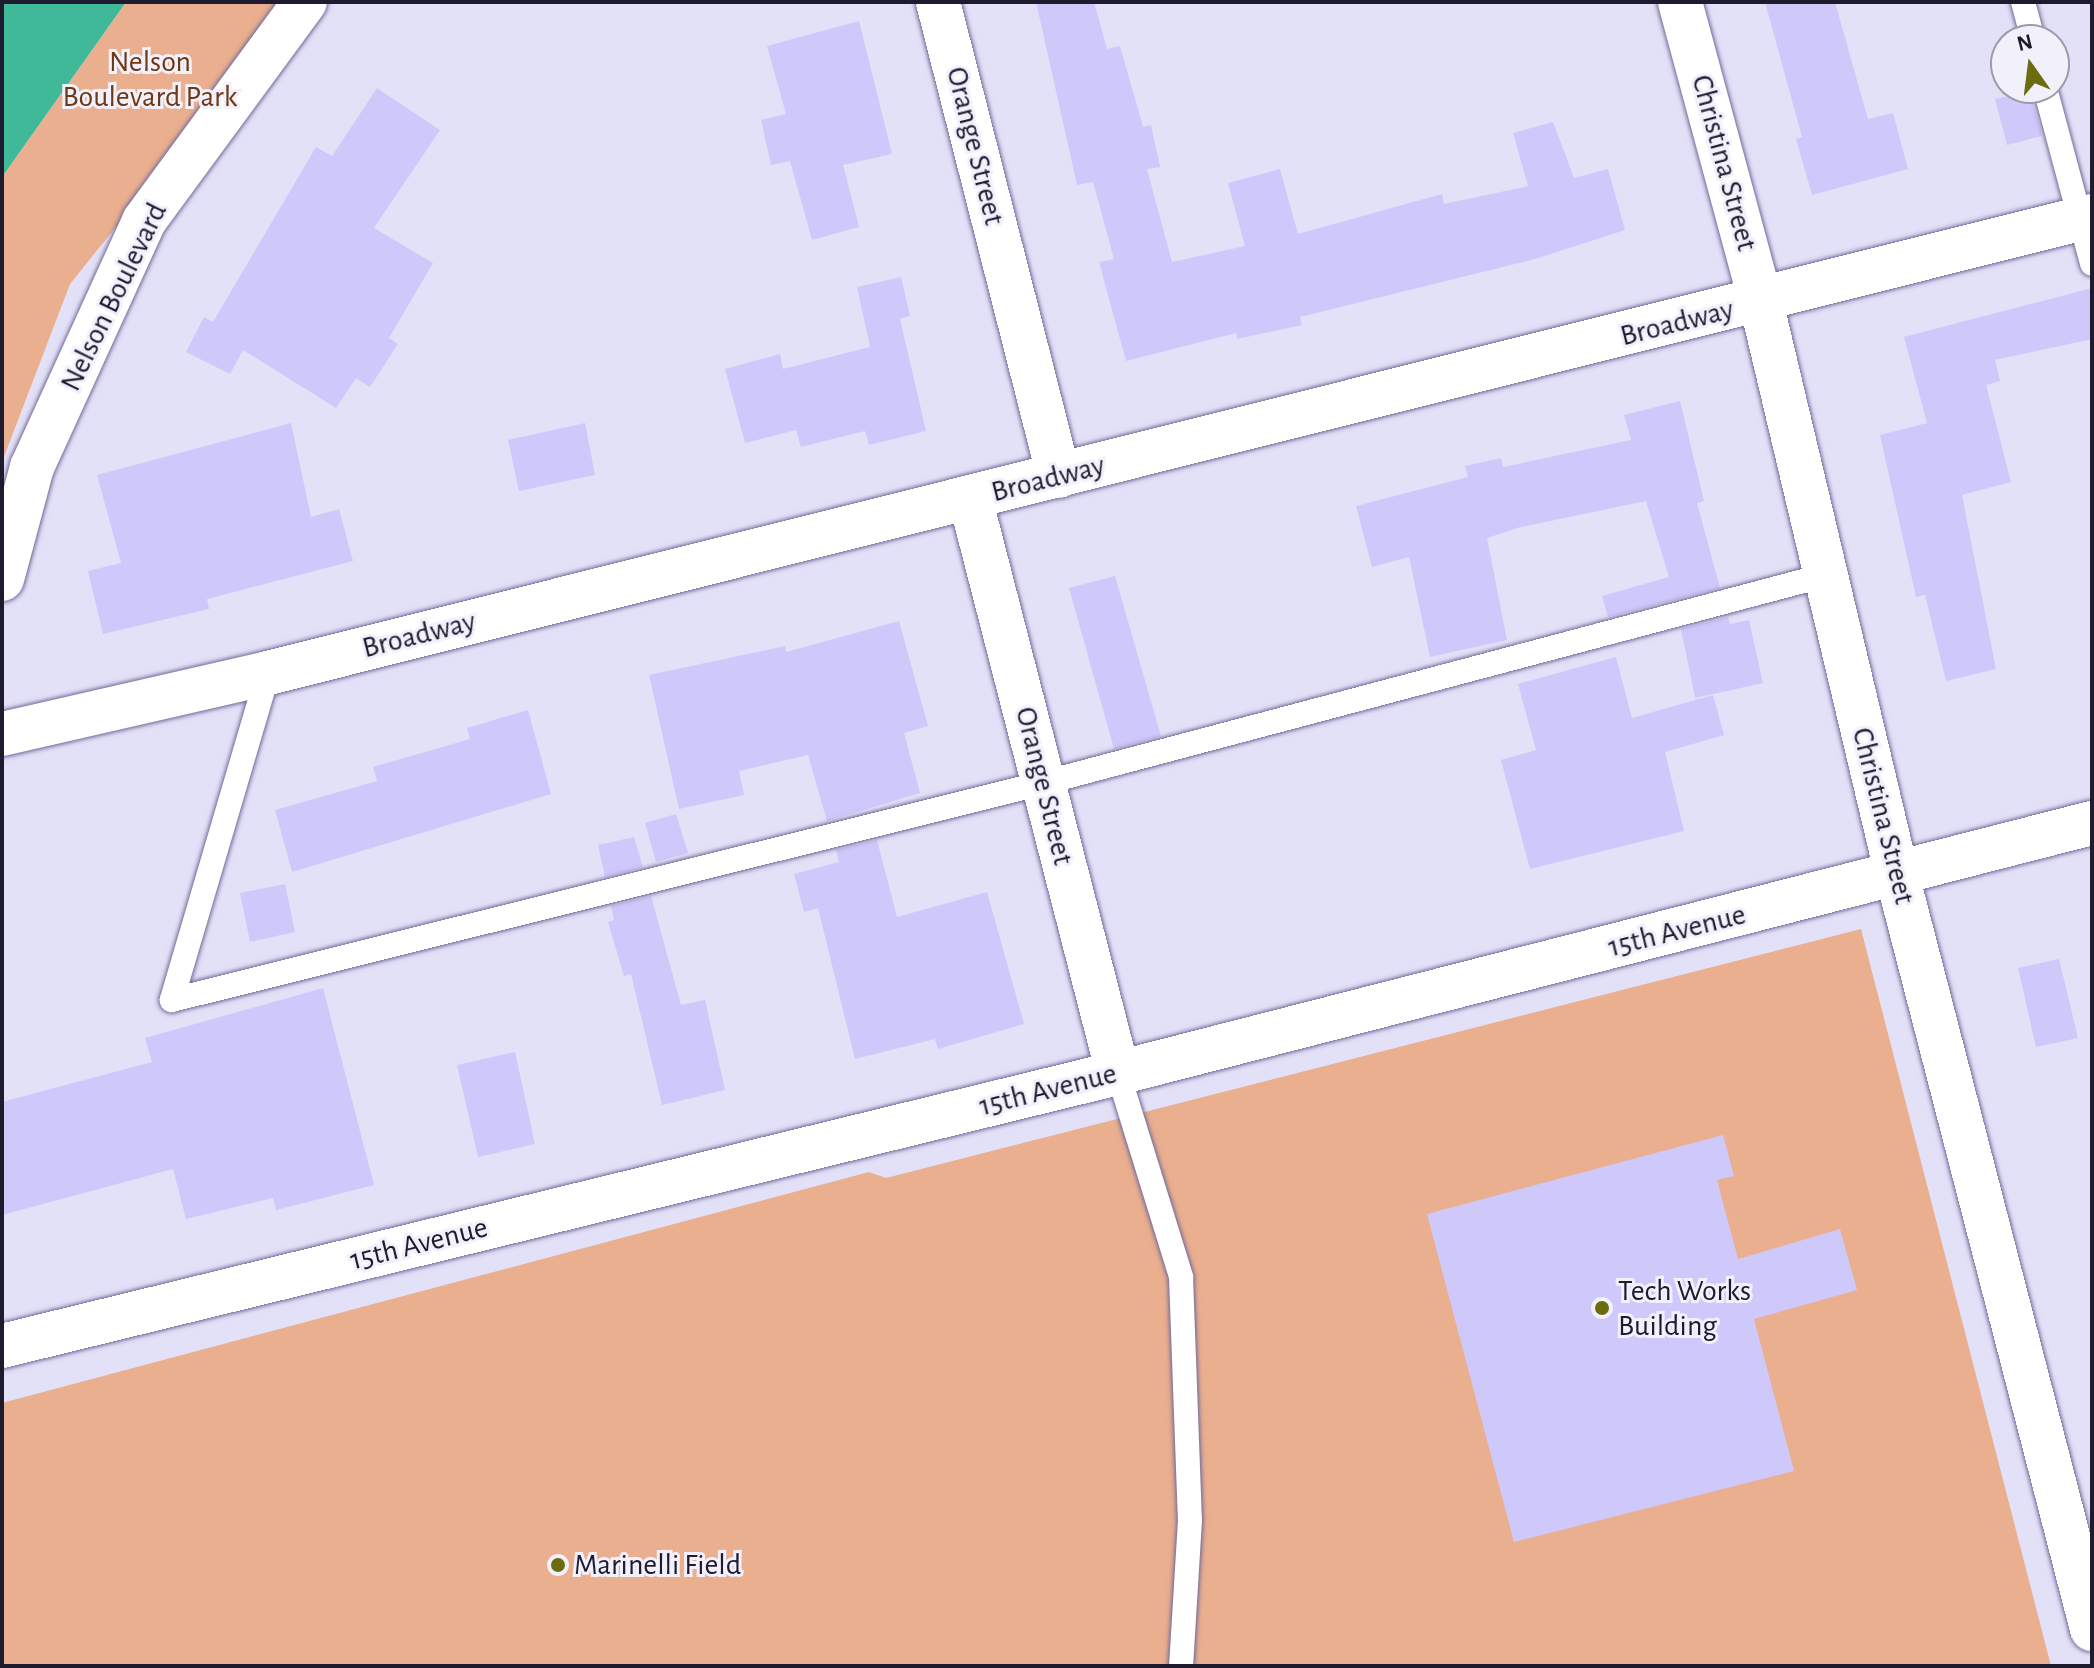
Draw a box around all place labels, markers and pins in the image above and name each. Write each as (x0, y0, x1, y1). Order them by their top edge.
place label: Tech Works Building (1618, 1273, 1751, 1344)
marker: Tech Works Building (1593, 1299, 1611, 1317)
place label: Marinelli Field (574, 1547, 741, 1583)
marker: Marinelli Field (549, 1556, 567, 1574)

